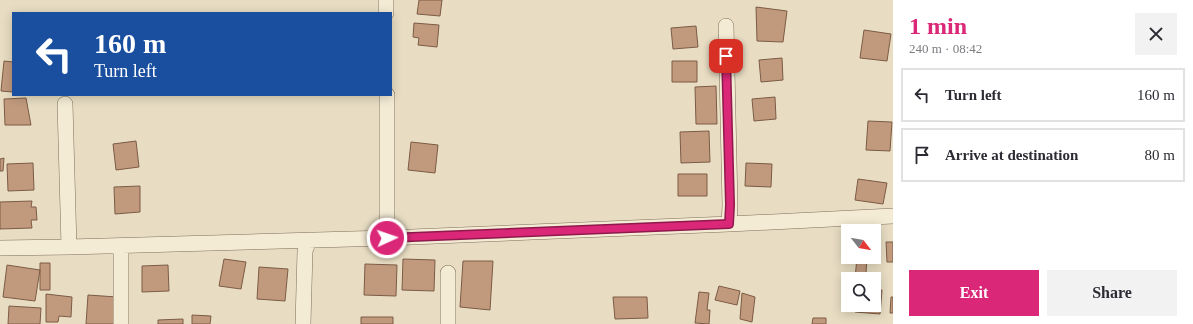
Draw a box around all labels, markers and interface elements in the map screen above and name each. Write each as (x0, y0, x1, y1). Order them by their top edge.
text: 1 min (909, 13, 967, 39)
button: close (1135, 13, 1177, 55)
icon: left (28, 28, 80, 80)
text: 160 m (94, 28, 166, 59)
pin (709, 39, 743, 73)
text: 240 m · 08:42 (909, 41, 982, 56)
icon: arrive (715, 45, 737, 67)
text: Turn left (94, 61, 157, 81)
icon: left (911, 84, 933, 106)
text: Turn left (945, 87, 1002, 103)
text: 160 m (1137, 87, 1175, 103)
icon: arrive (911, 144, 933, 166)
text: Arrive at destination (945, 147, 1078, 163)
text: 80 m (1145, 147, 1175, 163)
position arrow (366, 217, 408, 259)
north arrow (841, 224, 881, 264)
map controls (841, 224, 881, 312)
button: Exit (909, 270, 1039, 316)
button: Share (1047, 270, 1177, 316)
button: search (841, 272, 881, 312)

